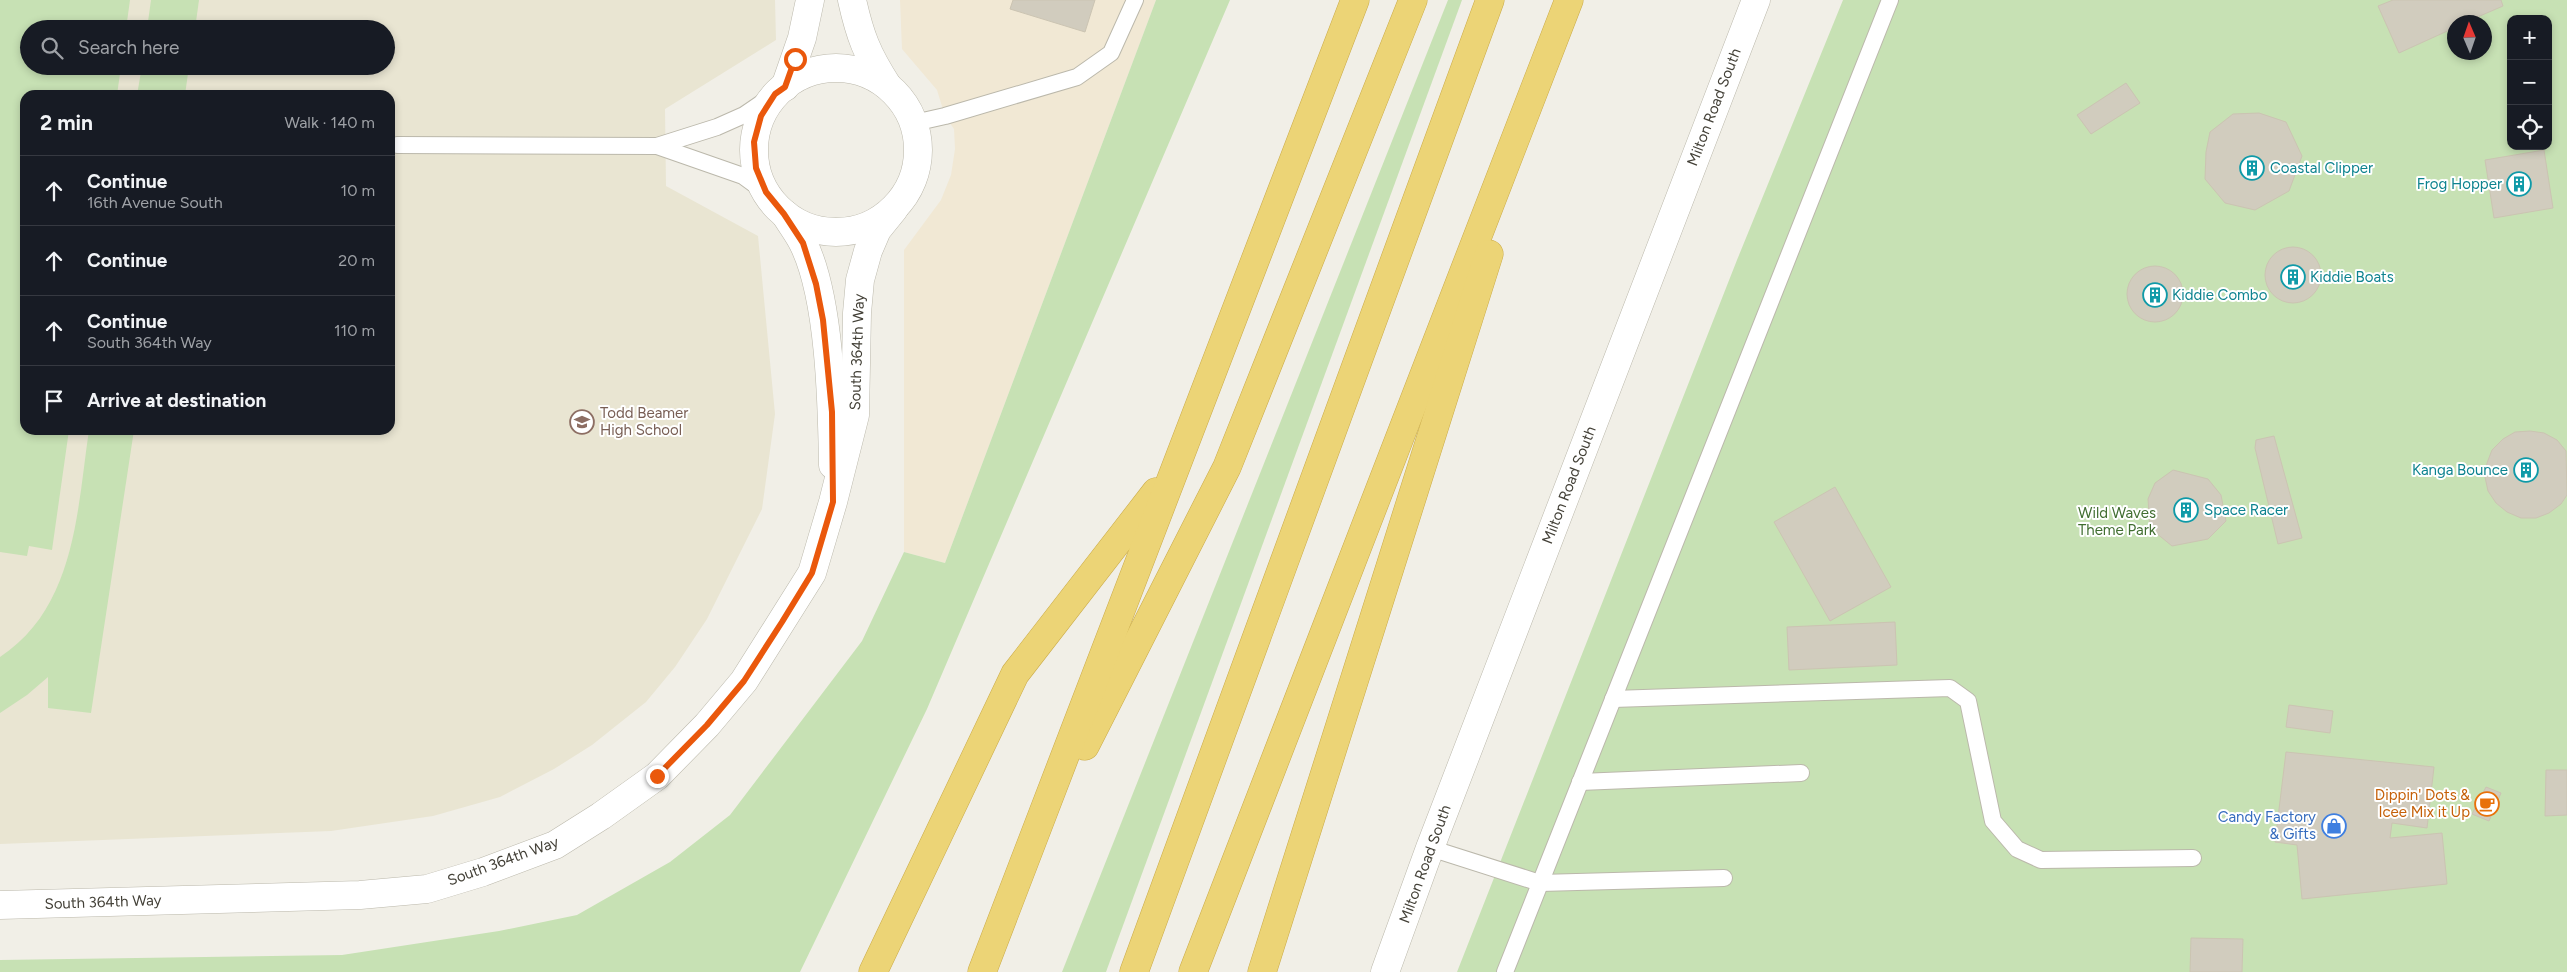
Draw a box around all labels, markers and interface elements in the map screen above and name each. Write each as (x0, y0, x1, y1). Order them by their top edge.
north arrow (2447, 15, 2492, 60)
map controls (2507, 15, 2552, 150)
button: + (2507, 15, 2552, 60)
search box (20, 20, 395, 75)
icon: search (38, 34, 66, 62)
text: Search here (78, 36, 180, 59)
street label: Milton Road South (1683, 46, 1745, 168)
route start (784, 48, 807, 71)
button: − (2507, 60, 2552, 105)
button: locate (2507, 105, 2552, 150)
text: 2 min (40, 110, 93, 135)
text: Walk · 140 m (285, 113, 375, 132)
building icon: Coastal Clipper (2239, 155, 2265, 181)
place label: Coastal Clipper (2270, 159, 2373, 177)
text: Continue (87, 170, 167, 193)
building icon: Frog Hopper (2506, 171, 2532, 197)
place label: Frog Hopper (2417, 175, 2502, 193)
icon: ahead (40, 177, 68, 205)
text: 10 m (341, 181, 375, 200)
text: 16th Avenue South (87, 193, 223, 212)
icon: ahead (40, 247, 68, 275)
text: Continue (87, 249, 167, 272)
text: 20 m (338, 251, 375, 270)
building icon: Kiddie Boats (2280, 264, 2306, 290)
place label: Kiddie Boats (2310, 268, 2394, 286)
building icon: Kiddie Combo (2142, 282, 2168, 308)
place label: Kiddie Combo (2172, 286, 2268, 304)
street label: South 364th Way (846, 293, 868, 411)
text: Continue (87, 310, 167, 333)
icon: ahead (40, 317, 68, 345)
text: 110 m (334, 321, 375, 340)
text: South 364th Way (87, 333, 212, 352)
icon: arrive (40, 387, 68, 415)
text: Arrive at destination (87, 389, 266, 412)
place label: Todd Beamer High School (600, 404, 688, 439)
school or university icon: Todd Beamer High School (569, 409, 595, 435)
street label: Milton Road South (1538, 424, 1600, 546)
building icon: Kanga Bounce (2513, 457, 2539, 483)
place label: Kanga Bounce (2412, 461, 2508, 479)
building icon: Space Racer (2173, 497, 2199, 523)
place label: Space Racer (2204, 501, 2288, 519)
park label: Wild Waves Theme Park (2078, 504, 2157, 539)
route end (646, 765, 669, 788)
place label: Dippin' Dots & Icee Mix it Up (2375, 786, 2470, 821)
cafe icon: Dippin' Dots & Icee Mix it Up (2474, 791, 2500, 817)
street label: Milton Road South (1395, 802, 1455, 926)
place label: Candy Factory & Gifts (2218, 808, 2316, 843)
shop icon: Candy Factory & Gifts (2321, 813, 2347, 839)
street label: South 364th Way (445, 833, 561, 889)
street label: South 364th Way (44, 891, 162, 913)

